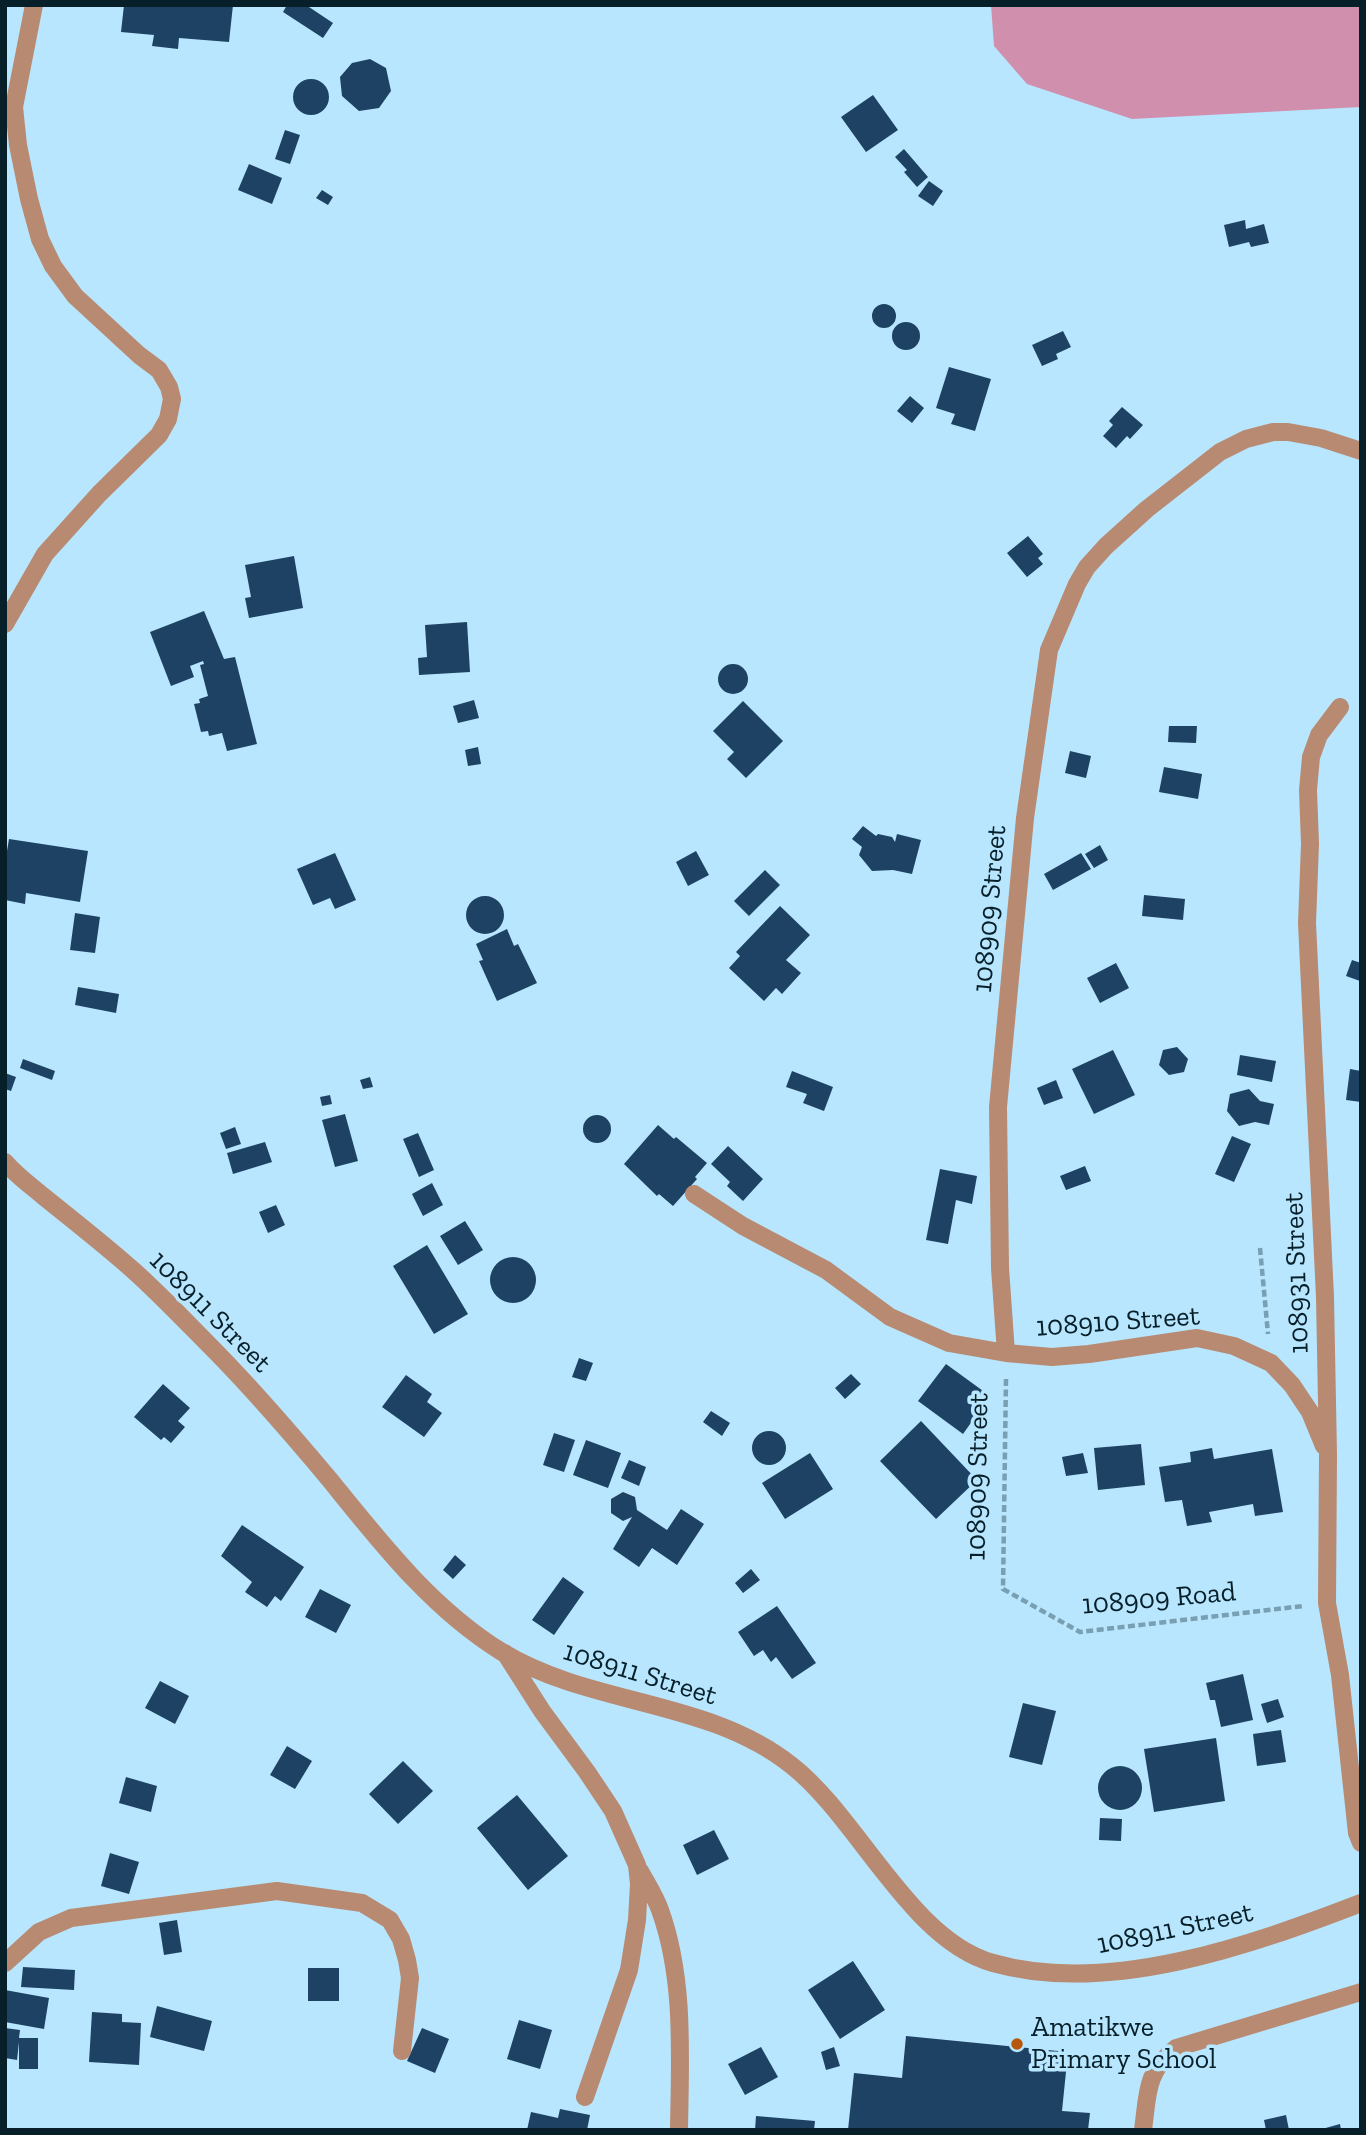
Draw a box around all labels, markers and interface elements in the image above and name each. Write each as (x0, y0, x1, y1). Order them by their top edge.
street label: 108909 Street (966, 824, 1014, 994)
street label: 108931 Street (1277, 1192, 1317, 1354)
street label: 108911 Street (142, 1244, 278, 1380)
street label: 108910 Street (1035, 1300, 1201, 1344)
street label: 108909 Street (960, 1393, 996, 1561)
street label: 108909 Road (1081, 1576, 1237, 1622)
street label: 108911 Street (559, 1635, 721, 1713)
street label: 108911 Street (1094, 1896, 1256, 1962)
place label: Amatikwe Primary School (1031, 2011, 1216, 2077)
marker: Amatikwe Primary School (1009, 2036, 1025, 2052)

